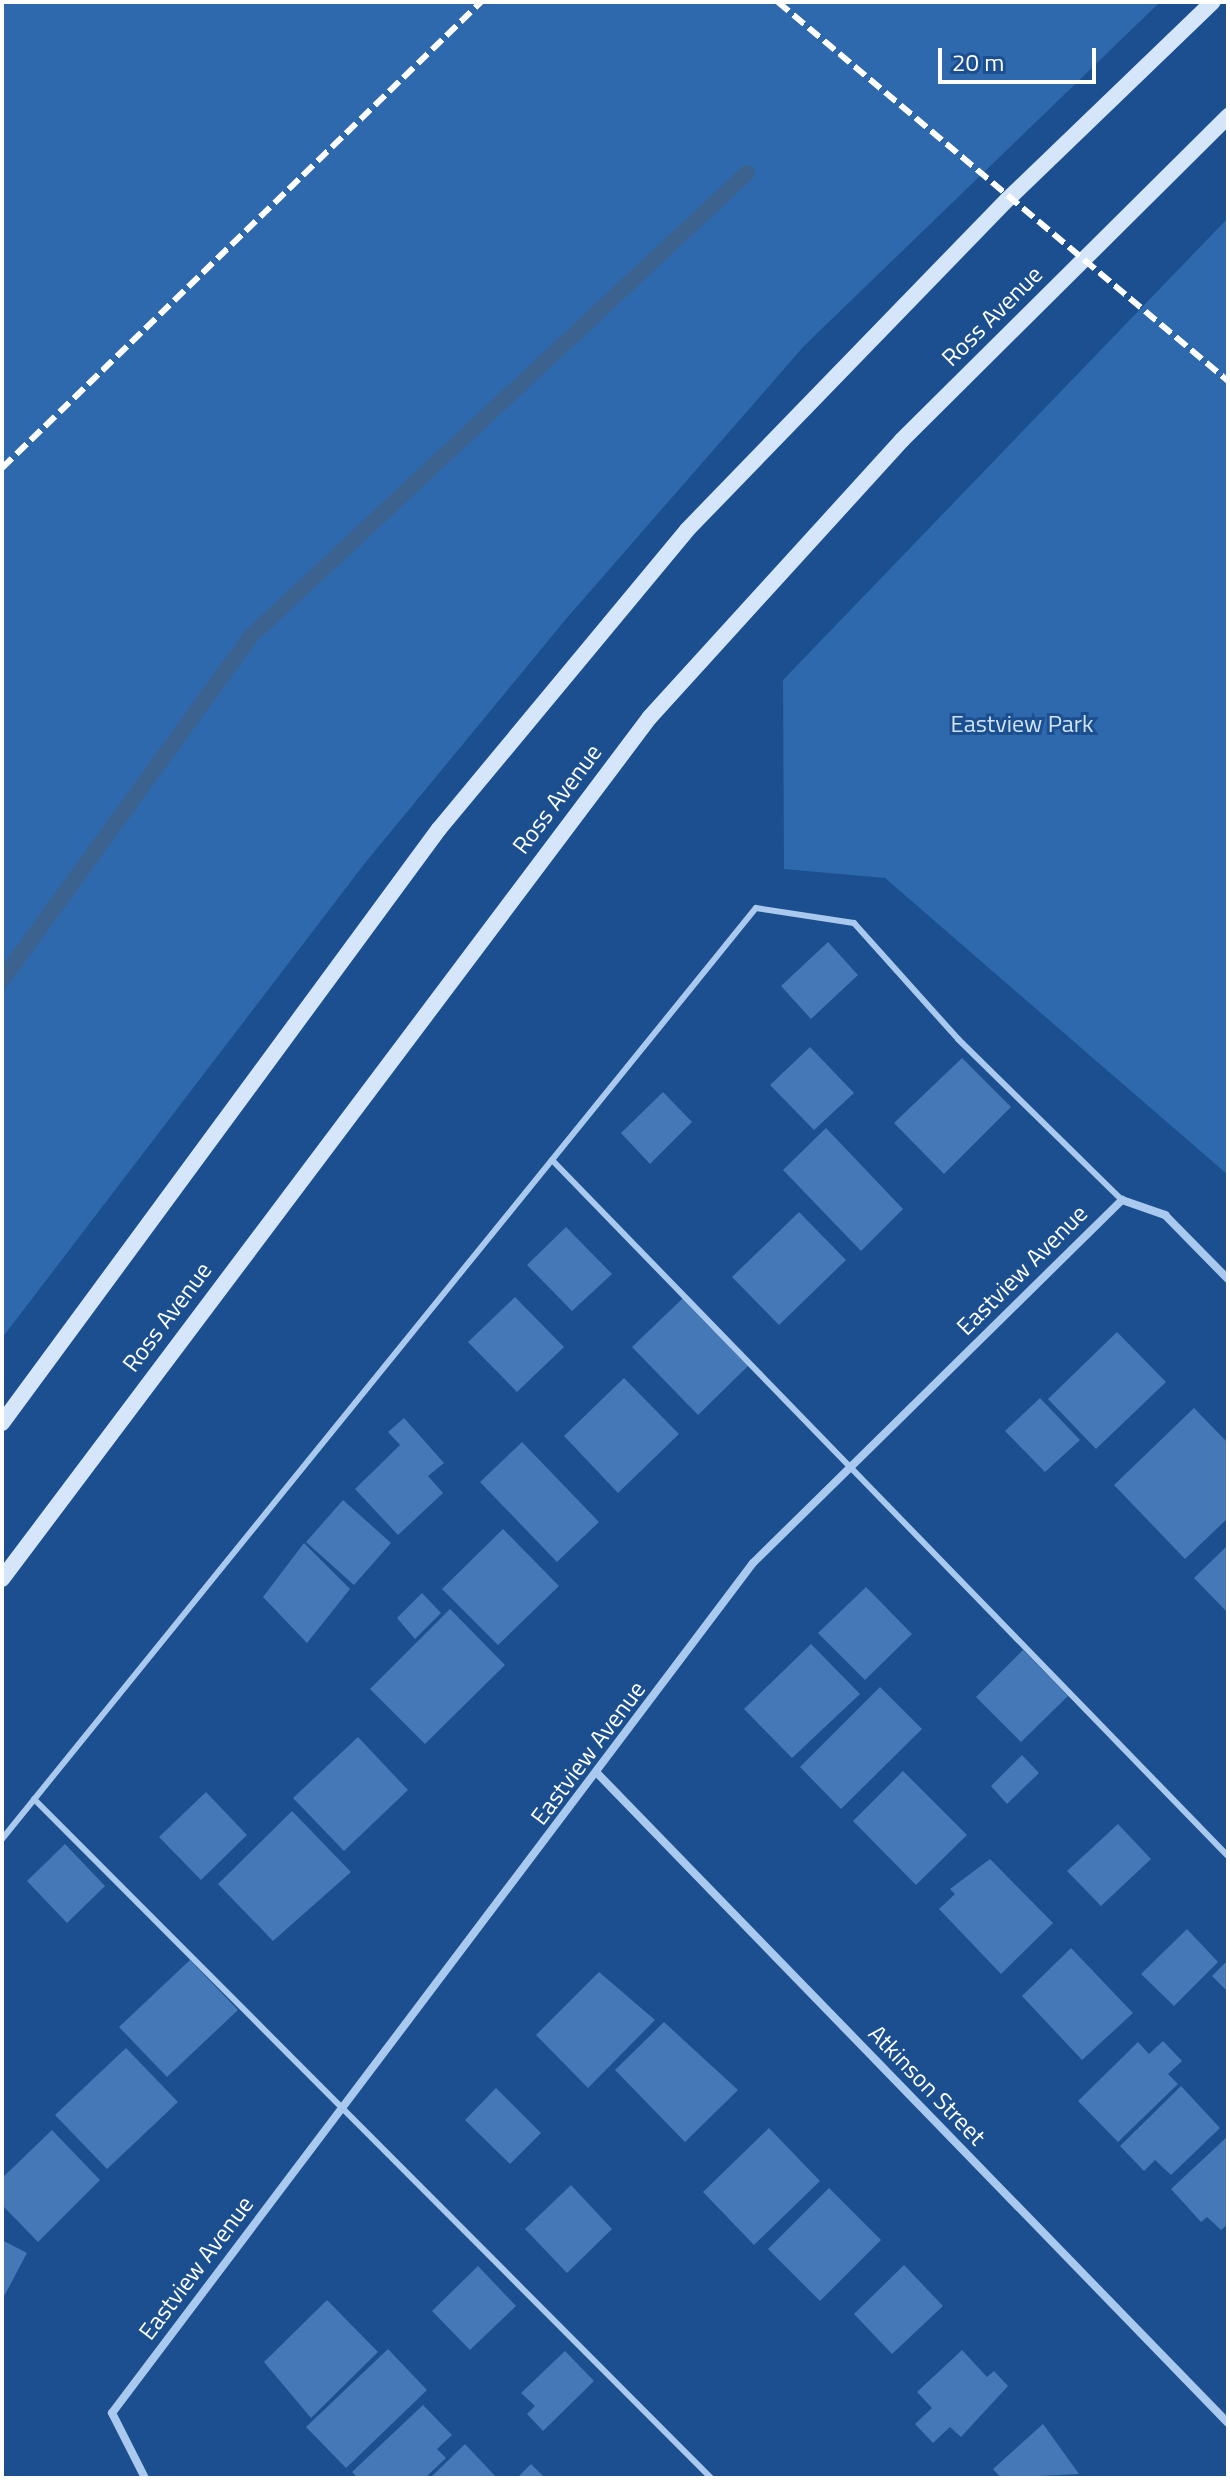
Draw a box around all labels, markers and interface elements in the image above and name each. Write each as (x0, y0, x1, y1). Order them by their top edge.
scale bar (942, 32, 1100, 82)
text: 20 m (952, 44, 1004, 80)
street label: Ross Avenue (936, 260, 1048, 372)
park label: Eastview Park (950, 710, 1094, 738)
street label: Ross Avenue (506, 738, 608, 860)
street label: Eastview Avenue (951, 1199, 1093, 1341)
street label: Ross Avenue (116, 1256, 218, 1378)
street label: Eastview Avenue (525, 1676, 651, 1830)
street label: Atkinson Street (862, 2019, 992, 2151)
street label: Eastview Avenue (133, 2191, 259, 2345)

